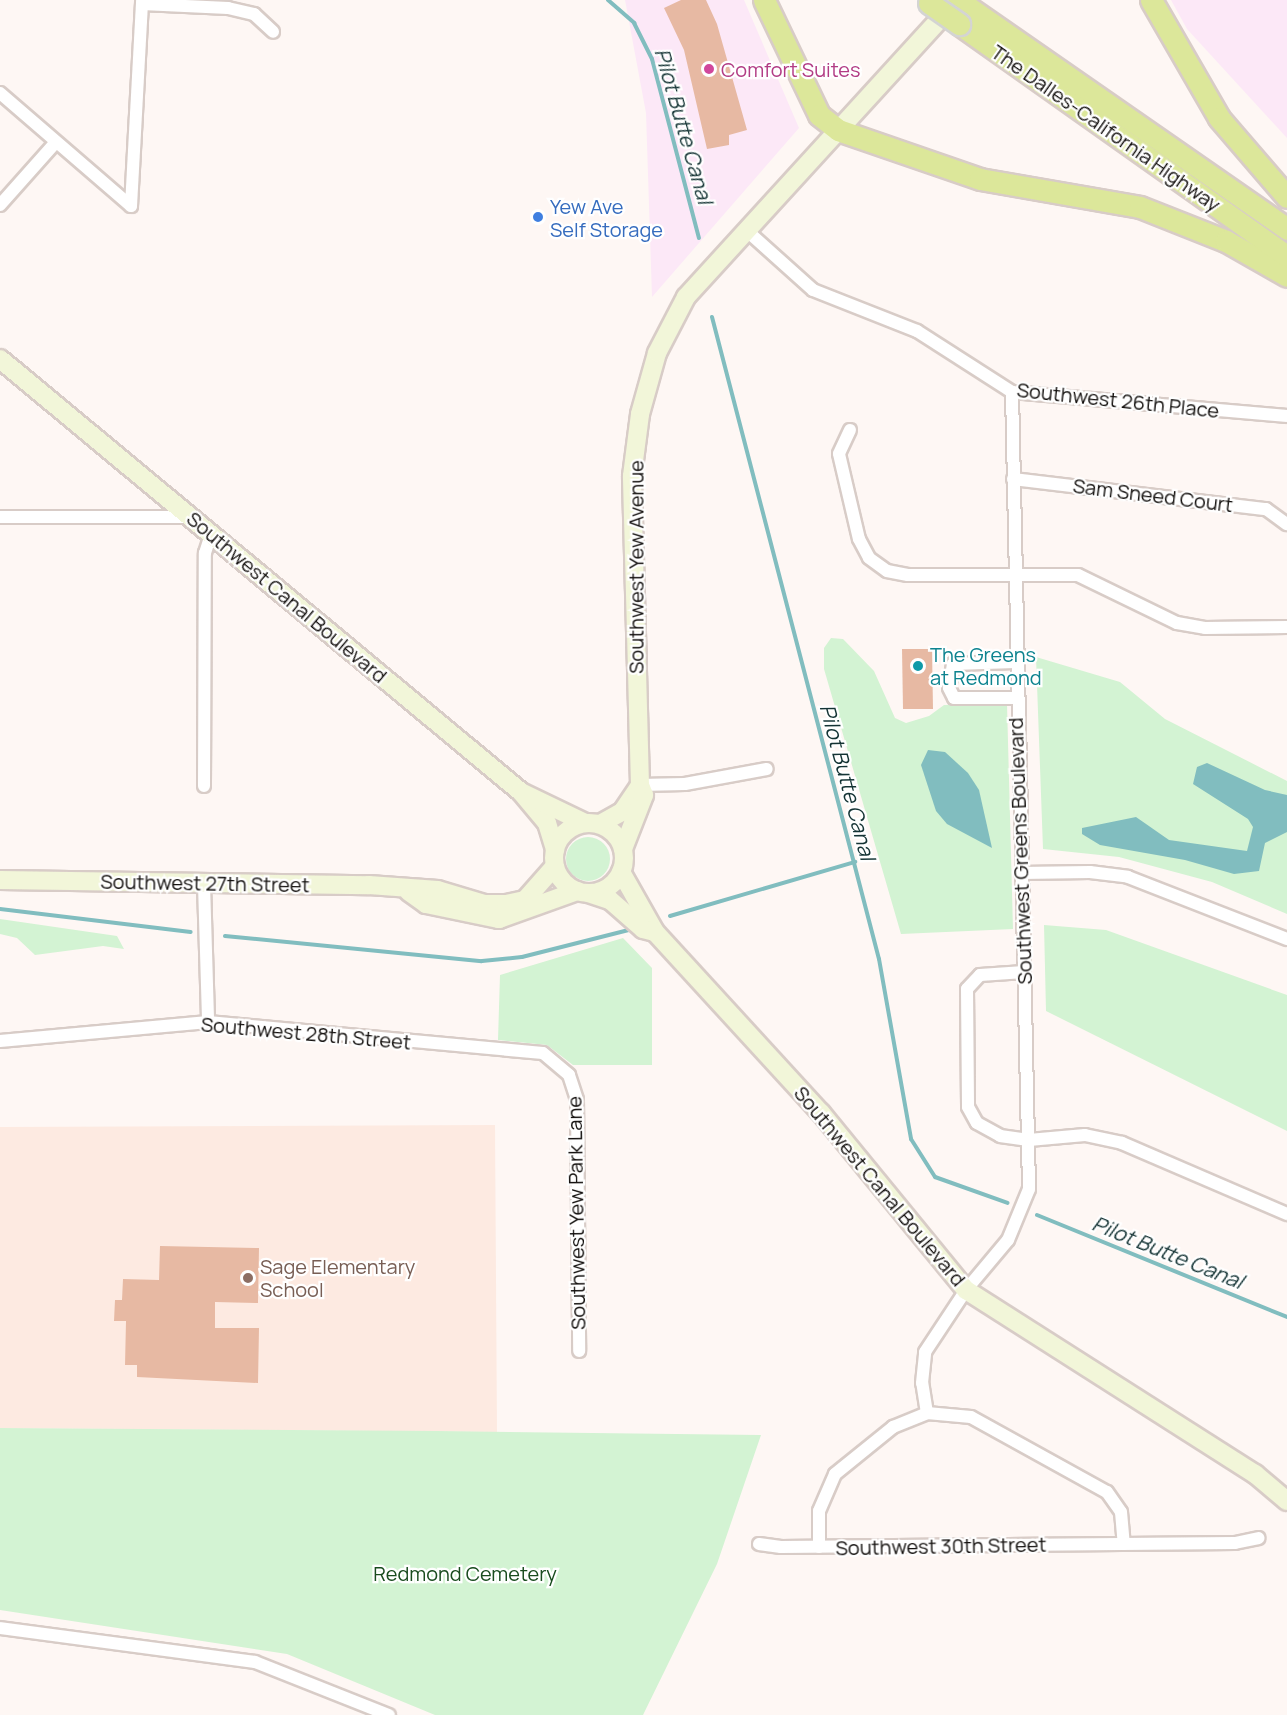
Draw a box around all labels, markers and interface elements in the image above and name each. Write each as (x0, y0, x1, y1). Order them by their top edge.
street label: The Dalles-California Highway (987, 40, 1225, 216)
water label: Pilot Butte Canal (650, 45, 718, 207)
place label: Comfort Suites (721, 57, 861, 81)
marker: Comfort Suites (702, 62, 716, 76)
place label: Yew Ave Self Storage (550, 194, 663, 241)
marker: Yew Ave Self Storage (531, 210, 545, 224)
street label: Southwest 26th Place (1016, 377, 1220, 423)
street label: Southwest Yew Avenue (624, 460, 648, 674)
street label: Sam Sneed Court (1072, 473, 1234, 517)
street label: Southwest Canal Boulevard (182, 506, 392, 688)
place label: The Greens at Redmond (930, 642, 1042, 689)
marker: The Greens at Redmond (911, 659, 925, 673)
water label: Pilot Butte Canal (815, 701, 881, 863)
street label: Southwest Greens Boulevard (1003, 717, 1037, 985)
street label: Southwest 27th Street (100, 869, 310, 897)
street label: Southwest 28th Street (200, 1012, 412, 1054)
street label: Southwest Canal Boulevard (789, 1081, 971, 1291)
street label: Southwest Yew Park Lane (562, 1096, 590, 1330)
water label: Pilot Butte Canal (1089, 1210, 1247, 1294)
place label: Sage Elementary School (260, 1254, 415, 1301)
marker: Sage Elementary School (241, 1271, 255, 1285)
street label: Southwest 30th Street (835, 1532, 1047, 1560)
park label: Redmond Cemetery (373, 1561, 557, 1585)

